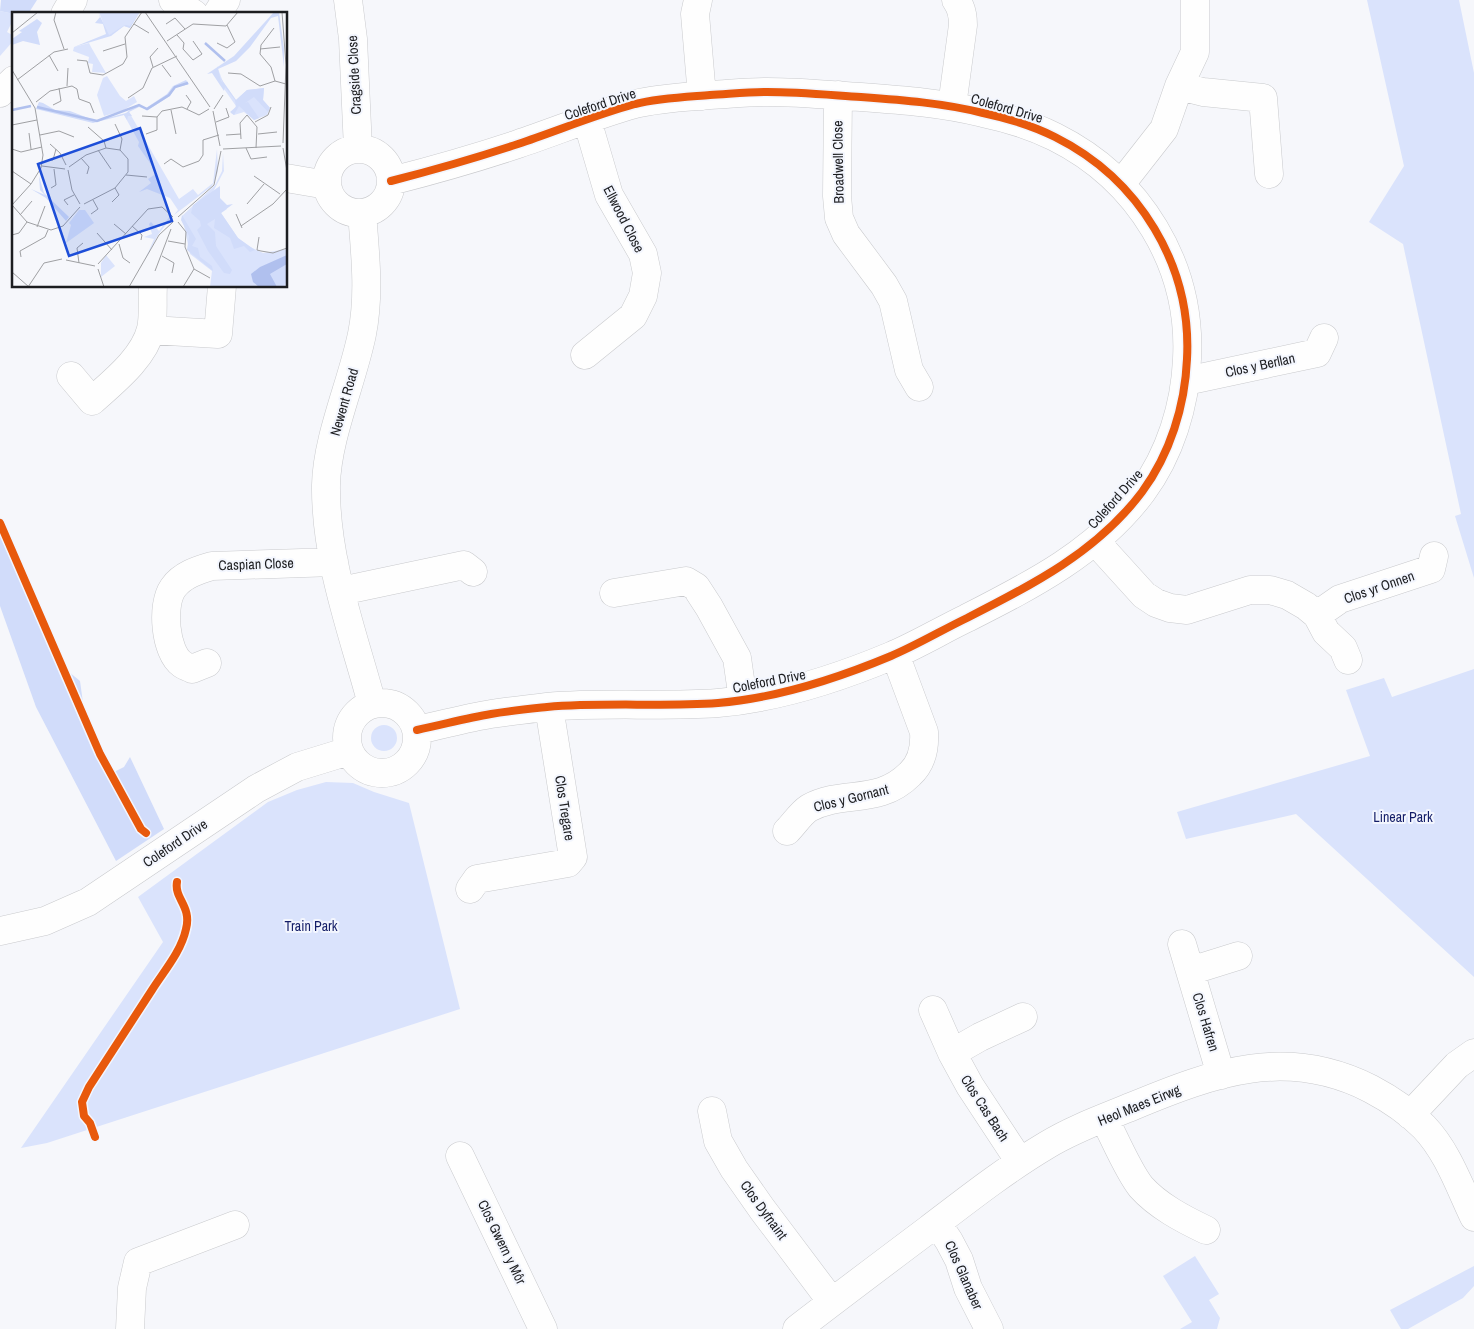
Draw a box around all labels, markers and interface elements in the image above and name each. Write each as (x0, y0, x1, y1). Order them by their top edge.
inset map (12, 12, 288, 288)
street label: Cragside Close (343, 35, 365, 115)
street label: Coleford Drive (562, 84, 638, 124)
street label: Coleford Drive (969, 89, 1045, 127)
street label: Broadwell Close (828, 120, 848, 204)
street label: Ellwood Close (599, 183, 649, 255)
street label: Clos y Berllan (1223, 349, 1297, 381)
street label: Newent Road (326, 366, 362, 438)
street label: Coleford Drive (1084, 465, 1146, 533)
street label: Caspian Close (218, 554, 294, 574)
street label: Clos yr Onnen (1341, 567, 1417, 607)
street label: Coleford Drive (731, 665, 807, 697)
street label: Clos Tregare (551, 774, 579, 842)
street label: Clos y Gornant (812, 780, 890, 816)
park label: Linear Park (1373, 808, 1433, 826)
street label: Coleford Drive (139, 815, 211, 871)
park label: Train Park (284, 917, 338, 935)
street label: Clos Hafren (1189, 990, 1223, 1054)
street label: Clos Cas Bach (957, 1071, 1013, 1145)
street label: Heol Maes Eirwg (1095, 1080, 1183, 1130)
street label: Clos Dyfnaint (736, 1177, 792, 1243)
street label: Clos Gwern y Môr (474, 1197, 530, 1287)
street label: Clos Glanaber (941, 1238, 987, 1312)

